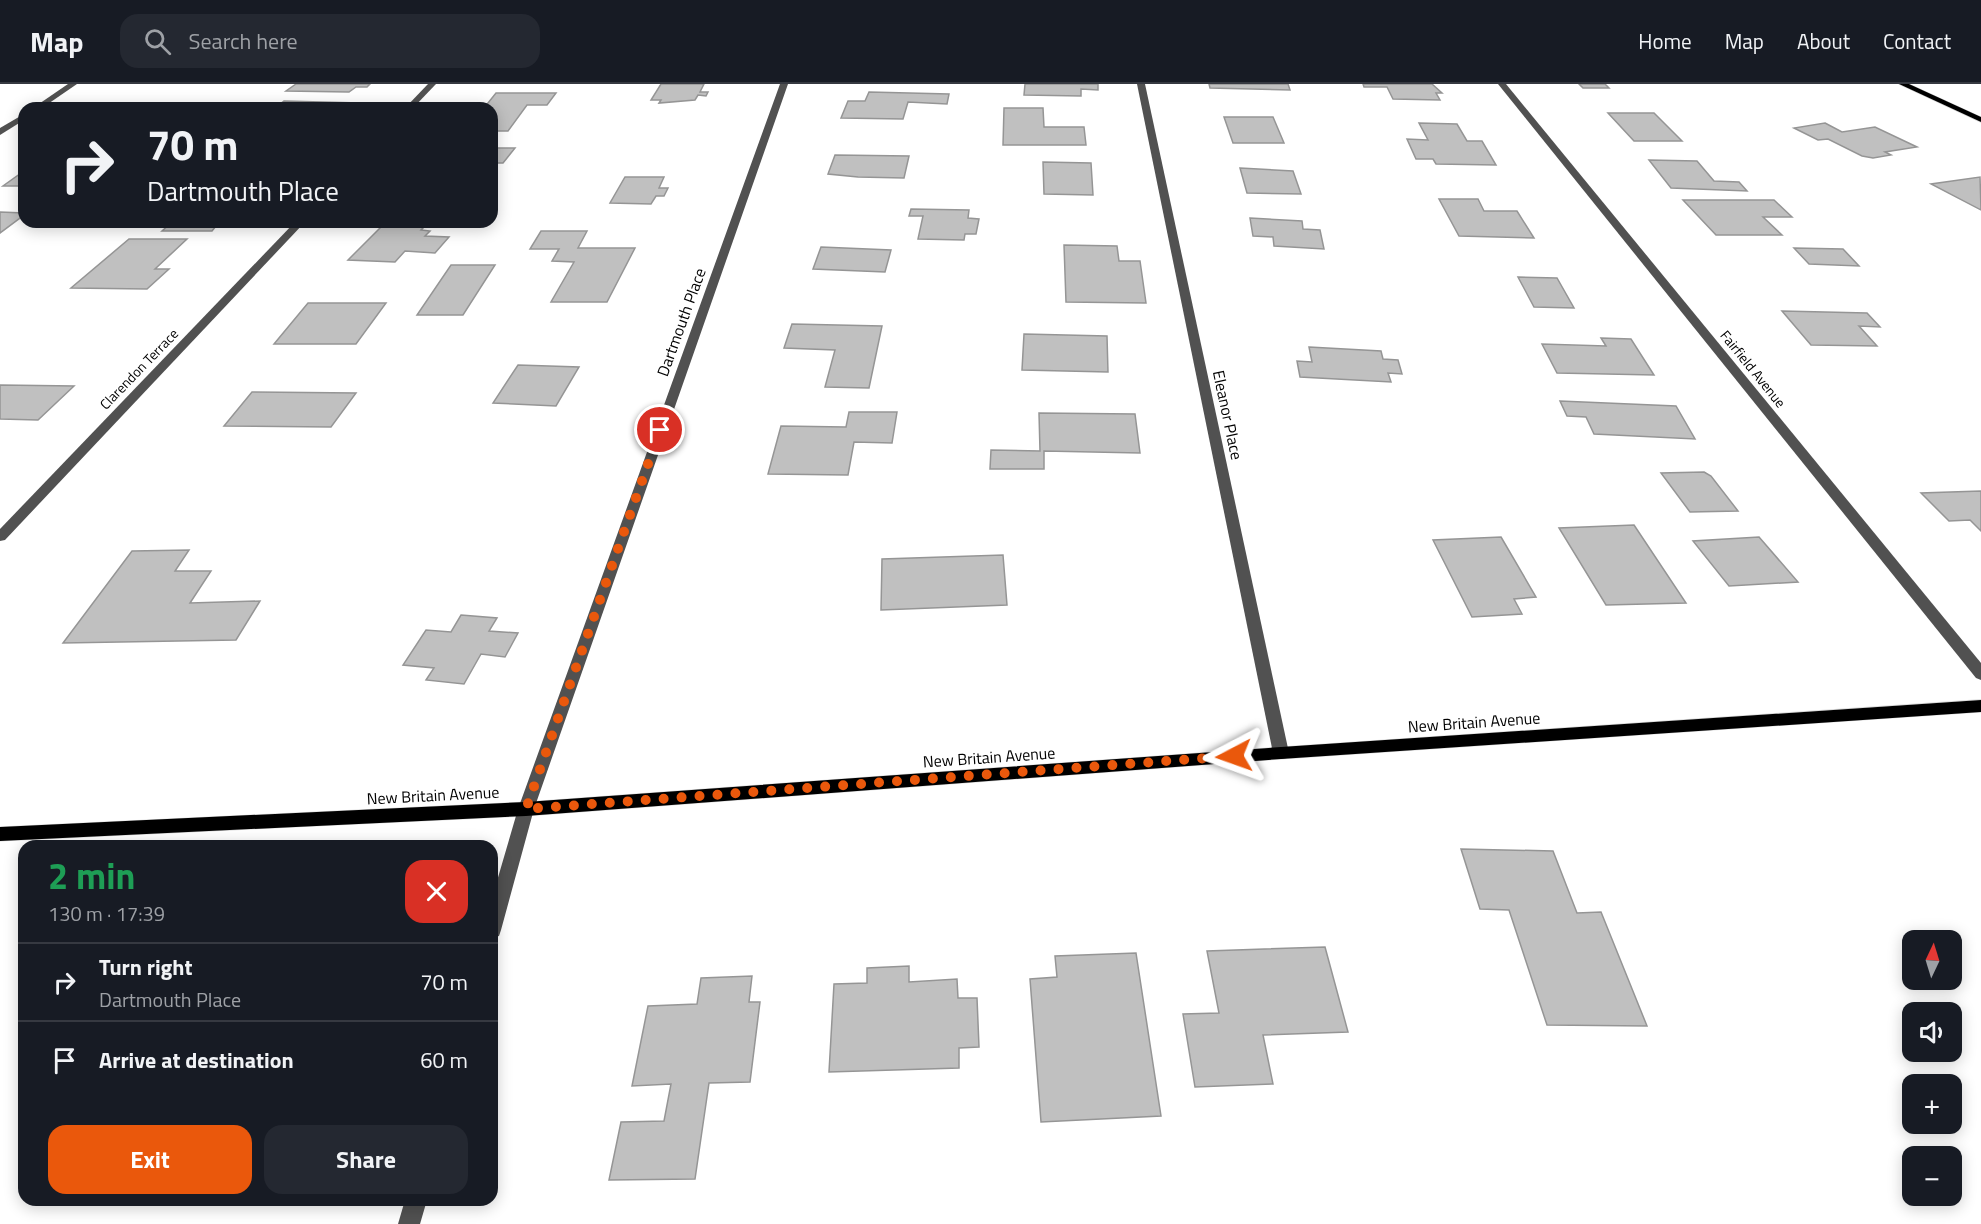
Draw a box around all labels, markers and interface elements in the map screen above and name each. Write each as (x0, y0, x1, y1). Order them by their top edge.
search box (120, 14, 540, 68)
text: Map (30, 20, 84, 63)
text: Search here (189, 24, 298, 58)
icon: search (141, 25, 174, 58)
text: Home (1638, 25, 1692, 57)
text: Map (1725, 25, 1764, 57)
text: About (1797, 25, 1850, 57)
text: Contact (1883, 25, 1951, 57)
text: 70 m (147, 112, 239, 176)
icon: right (48, 126, 126, 204)
text: Dartmouth Place (147, 170, 339, 211)
street label: Dartmouth Place (650, 264, 712, 380)
street label: Clarendon Terrace (94, 323, 183, 414)
street label: Fairfield Avenue (1716, 326, 1791, 412)
street label: Eleanor Place (1207, 368, 1249, 462)
pin (634, 404, 685, 455)
icon: arrive (643, 413, 676, 446)
street label: New Britain Avenue (1407, 705, 1541, 739)
position arrow (1202, 724, 1266, 788)
street label: New Britain Avenue (922, 740, 1056, 774)
street label: New Britain Avenue (366, 780, 500, 810)
text: 2 min (48, 848, 135, 903)
button: close (405, 860, 468, 923)
text: 130 m · 17:39 (48, 898, 165, 929)
north arrow (1902, 930, 1962, 990)
map controls (1902, 930, 1962, 1206)
text: Turn right (99, 950, 193, 984)
text: 70 m (420, 965, 468, 999)
icon: right (48, 966, 81, 999)
text: Dartmouth Place (99, 984, 241, 1015)
button: sound (1902, 1002, 1962, 1062)
text: Arrive at destination (99, 1043, 294, 1077)
text: 60 m (420, 1043, 468, 1077)
icon: arrive (48, 1044, 81, 1077)
button: + (1902, 1074, 1962, 1134)
button: Exit (48, 1125, 252, 1194)
button: Share (264, 1125, 468, 1194)
button: − (1902, 1146, 1962, 1206)

